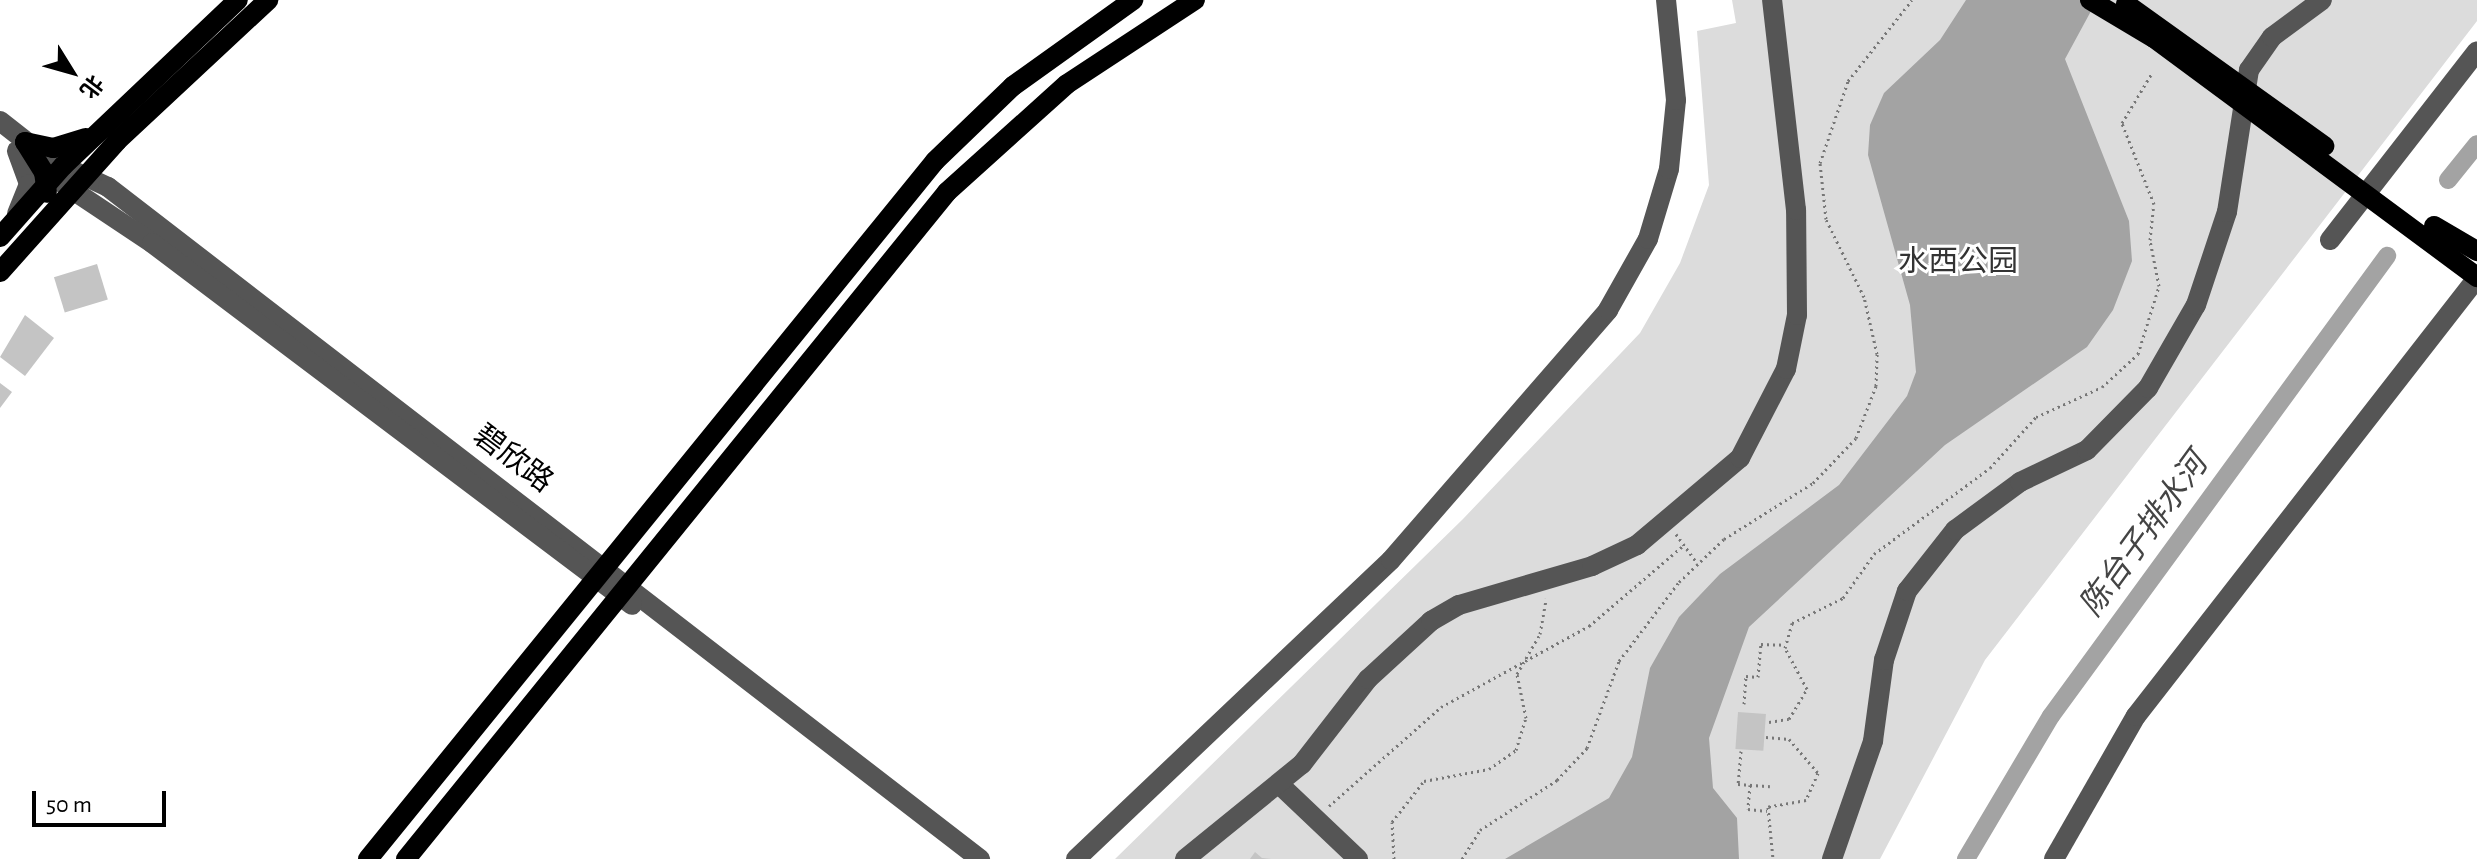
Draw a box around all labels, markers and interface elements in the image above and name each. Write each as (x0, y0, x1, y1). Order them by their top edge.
north arrow (32, 32, 112, 112)
text: 北 (76, 71, 107, 102)
park label: 水西公园 (1898, 244, 2018, 280)
street label: 碧欣路 (466, 418, 560, 500)
water label: 陈台子排水河 (2072, 446, 2216, 624)
scale bar (36, 775, 170, 825)
text: 50 m (46, 793, 92, 817)

